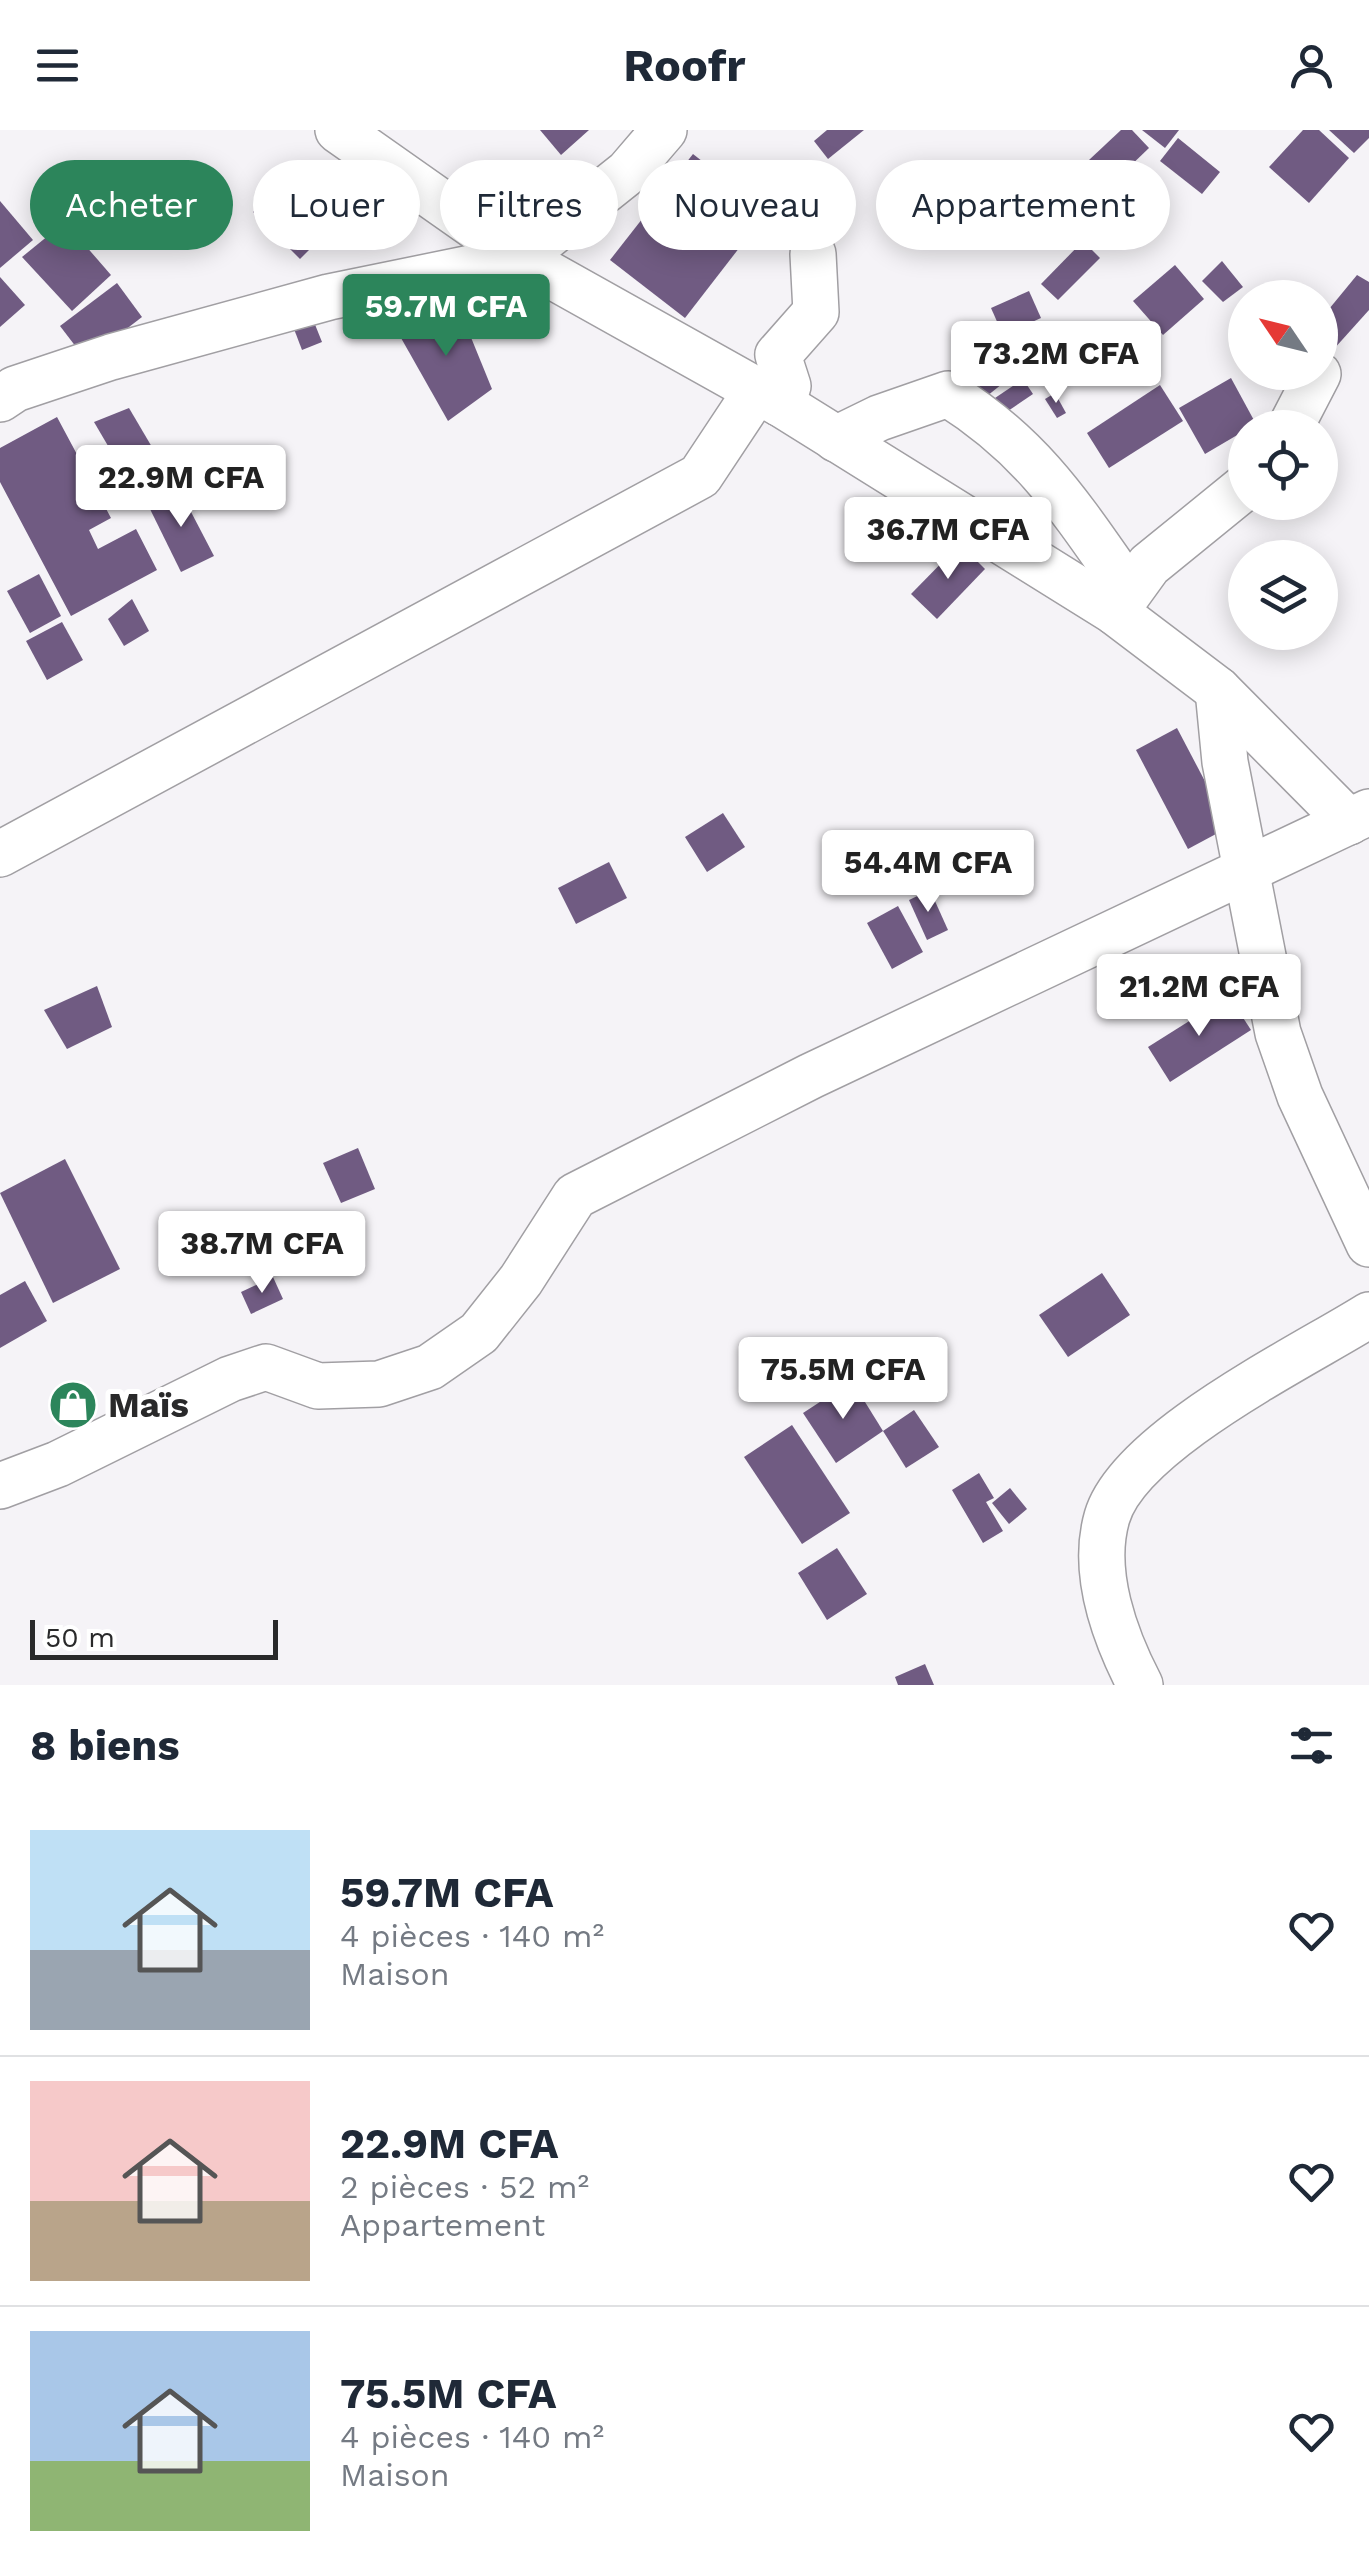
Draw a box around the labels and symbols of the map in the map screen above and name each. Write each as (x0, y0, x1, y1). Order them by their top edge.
pin: 59.7M CFA (332, 274, 560, 359)
north arrow (1228, 280, 1338, 390)
pin: 73.2M CFA (942, 321, 1170, 406)
pin: 22.9M CFA (67, 445, 295, 530)
pin: 36.7M CFA (834, 497, 1062, 582)
pin: 54.4M CFA (814, 830, 1042, 915)
pin: 21.2M CFA (1085, 954, 1313, 1039)
pin: 38.7M CFA (148, 1211, 376, 1296)
pin: 75.5M CFA (729, 1337, 957, 1422)
shop icon: Maïs (47, 1379, 99, 1431)
place label: Maïs (108, 1384, 189, 1426)
scale bar (30, 1615, 278, 1660)

